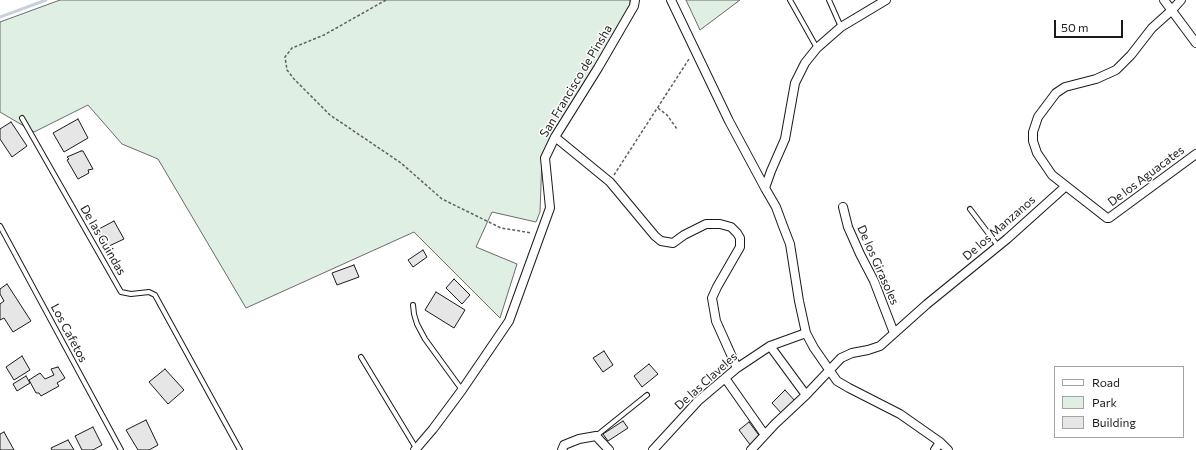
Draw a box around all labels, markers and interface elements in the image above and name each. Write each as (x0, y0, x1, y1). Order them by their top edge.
scale bar (1056, 12, 1125, 38)
text: 50 m (1061, 20, 1089, 34)
street label: San Francisco de Pinsha (537, 22, 615, 140)
street label: De los Aguacates (1105, 143, 1187, 209)
street label: De los Manzanos (960, 193, 1038, 263)
street label: De las Guindas (77, 202, 129, 278)
street label: De los Girasoles (854, 223, 902, 307)
street label: Los Cafetos (48, 301, 90, 365)
street label: De las Claveles (672, 349, 740, 413)
legend (1054, 366, 1184, 438)
text: Road (1092, 375, 1120, 389)
text: Park (1092, 395, 1117, 409)
text: Building (1092, 415, 1136, 429)

